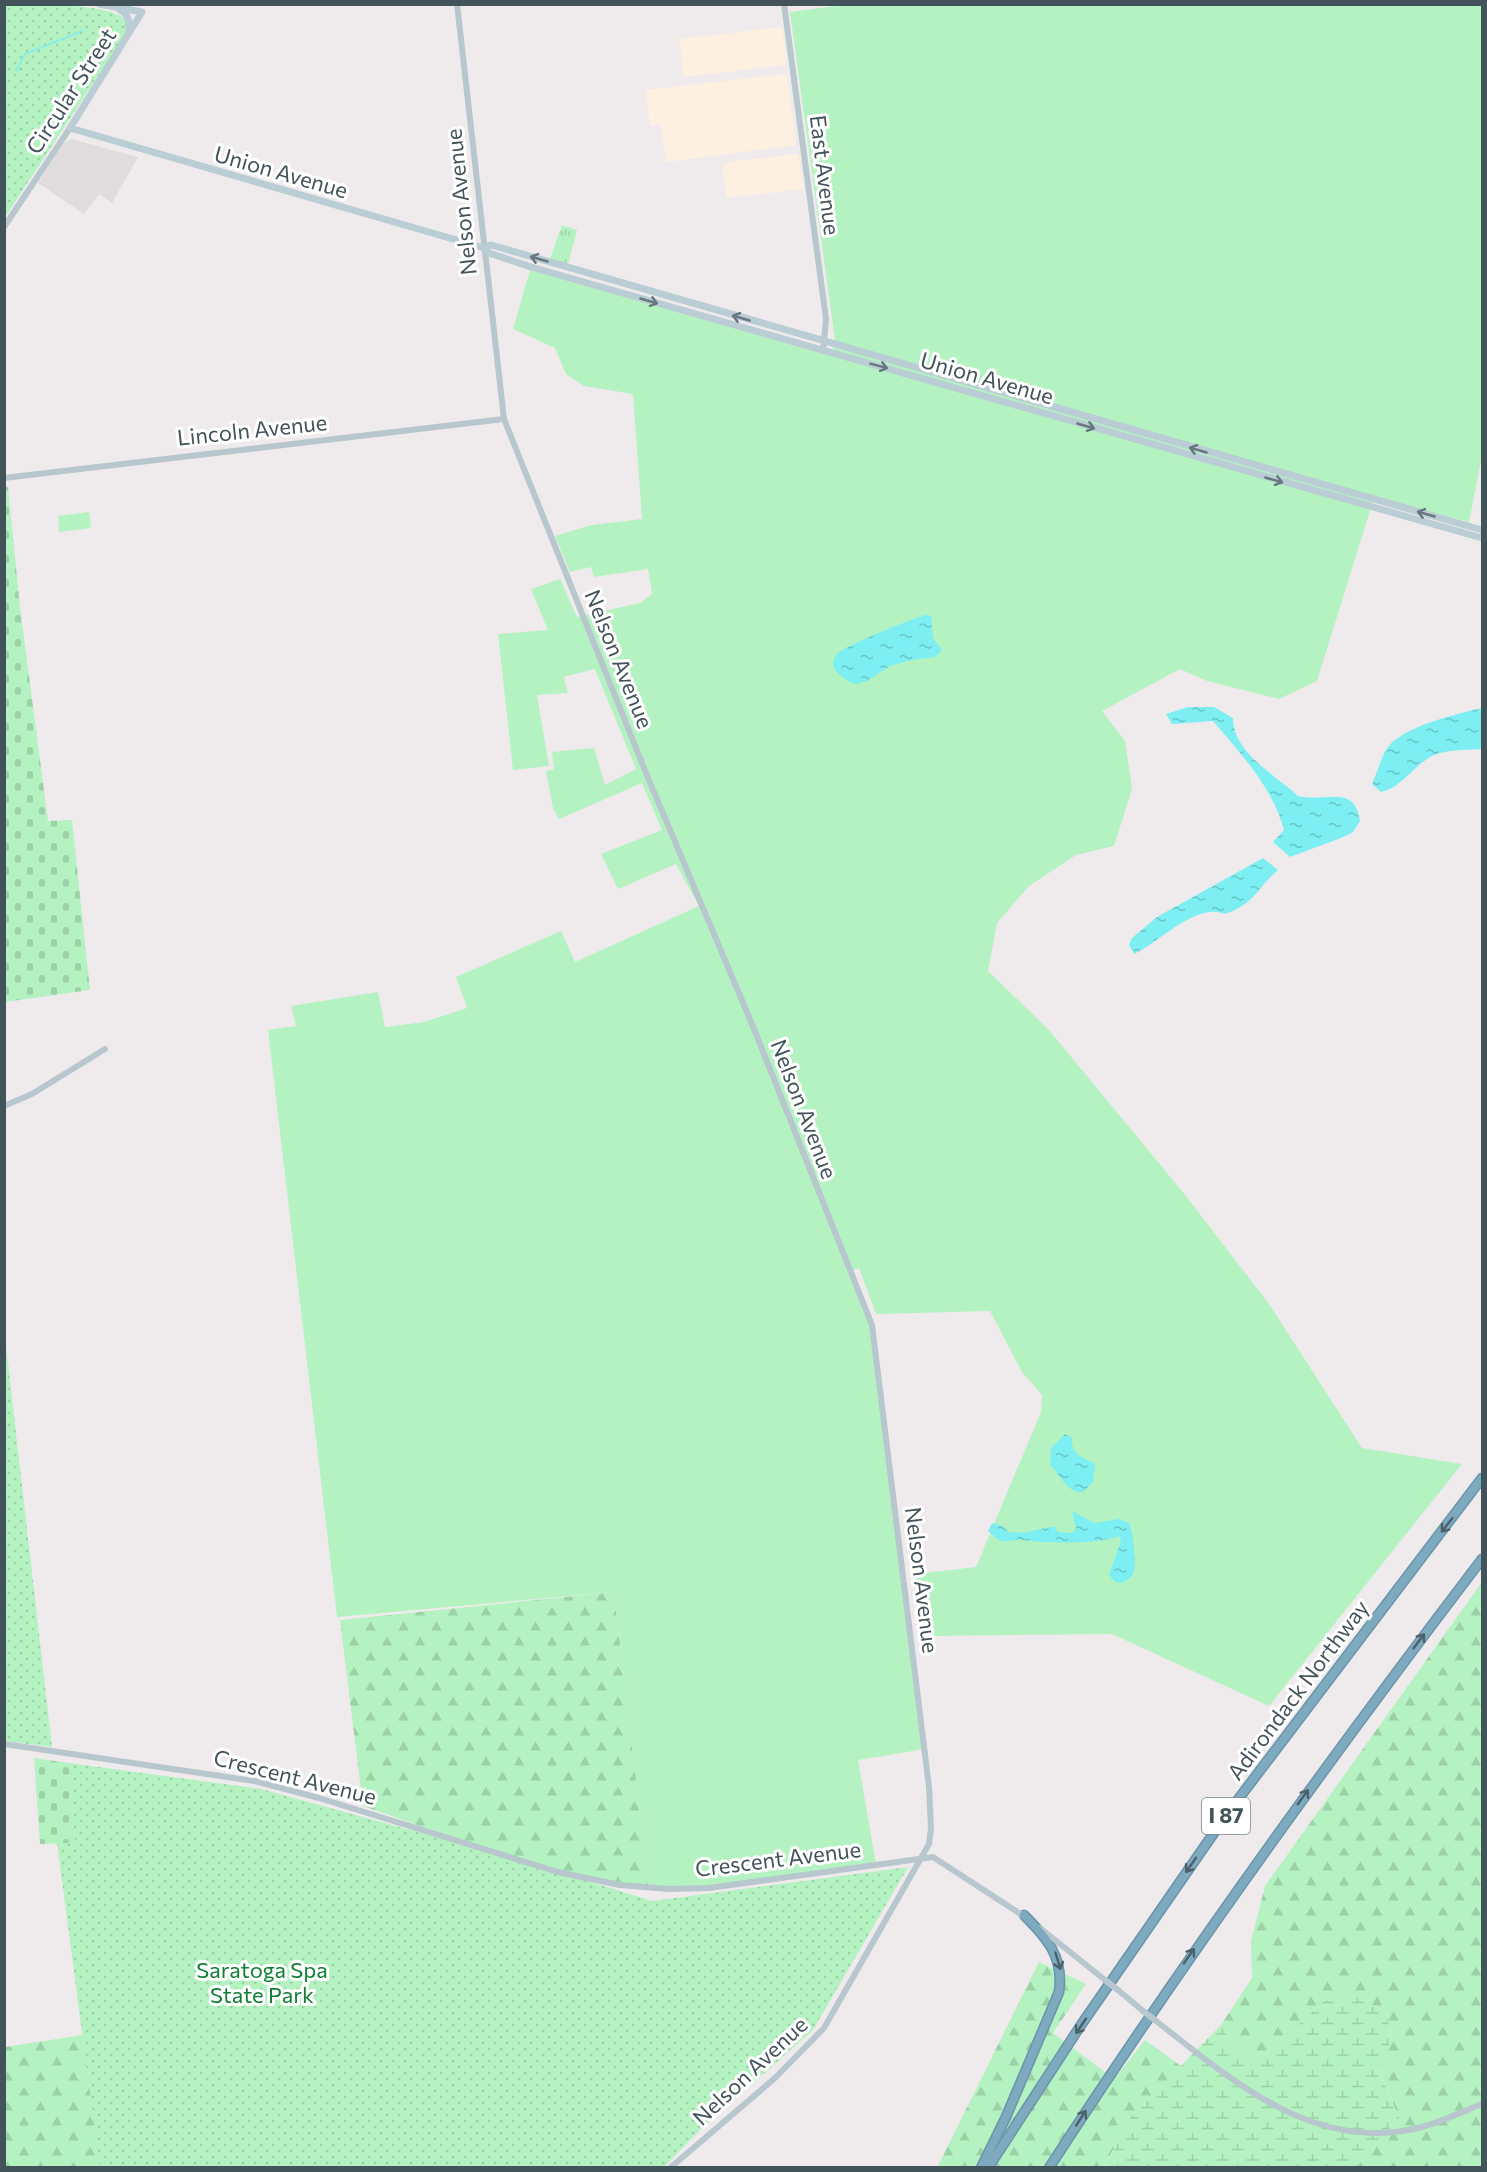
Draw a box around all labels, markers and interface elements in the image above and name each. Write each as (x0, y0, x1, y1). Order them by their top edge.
street label: Circular Street (20, 23, 121, 159)
street label: East Avenue (805, 113, 846, 237)
street label: Nelson Avenue (439, 127, 482, 277)
street label: Union Avenue (211, 140, 351, 203)
one-way arrow (530, 253, 549, 264)
one-way arrow (639, 296, 658, 307)
one-way arrow (732, 312, 751, 323)
street label: Union Avenue (917, 346, 1057, 409)
one-way arrow (869, 361, 888, 373)
street label: Lincoln Avenue (176, 408, 328, 451)
one-way arrow (1077, 421, 1096, 432)
one-way arrow (1189, 444, 1208, 455)
one-way arrow (1264, 475, 1283, 486)
one-way arrow (1417, 508, 1436, 519)
street label: Nelson Avenue (579, 586, 660, 732)
street label: Nelson Avenue (766, 1035, 843, 1182)
street label: Nelson Avenue (900, 1505, 945, 1655)
one-way arrow (1441, 1516, 1453, 1532)
street label: Adirondack Northway (1221, 1594, 1374, 1785)
one-way arrow (1413, 1634, 1426, 1650)
street label: Crescent Avenue (211, 1743, 379, 1810)
one-way arrow (1296, 1790, 1309, 1806)
road number: I 87 (1202, 1798, 1250, 1834)
street label: Crescent Avenue (694, 1835, 862, 1882)
one-way arrow (1185, 1857, 1197, 1873)
one-way arrow (1183, 1949, 1195, 1965)
one-way arrow (1053, 1952, 1064, 1971)
park label: Saratoga Spa State Park (196, 1956, 328, 2008)
street label: Nelson Avenue (687, 2011, 813, 2131)
one-way arrow (1075, 2017, 1087, 2034)
one-way arrow (1075, 2111, 1087, 2127)

